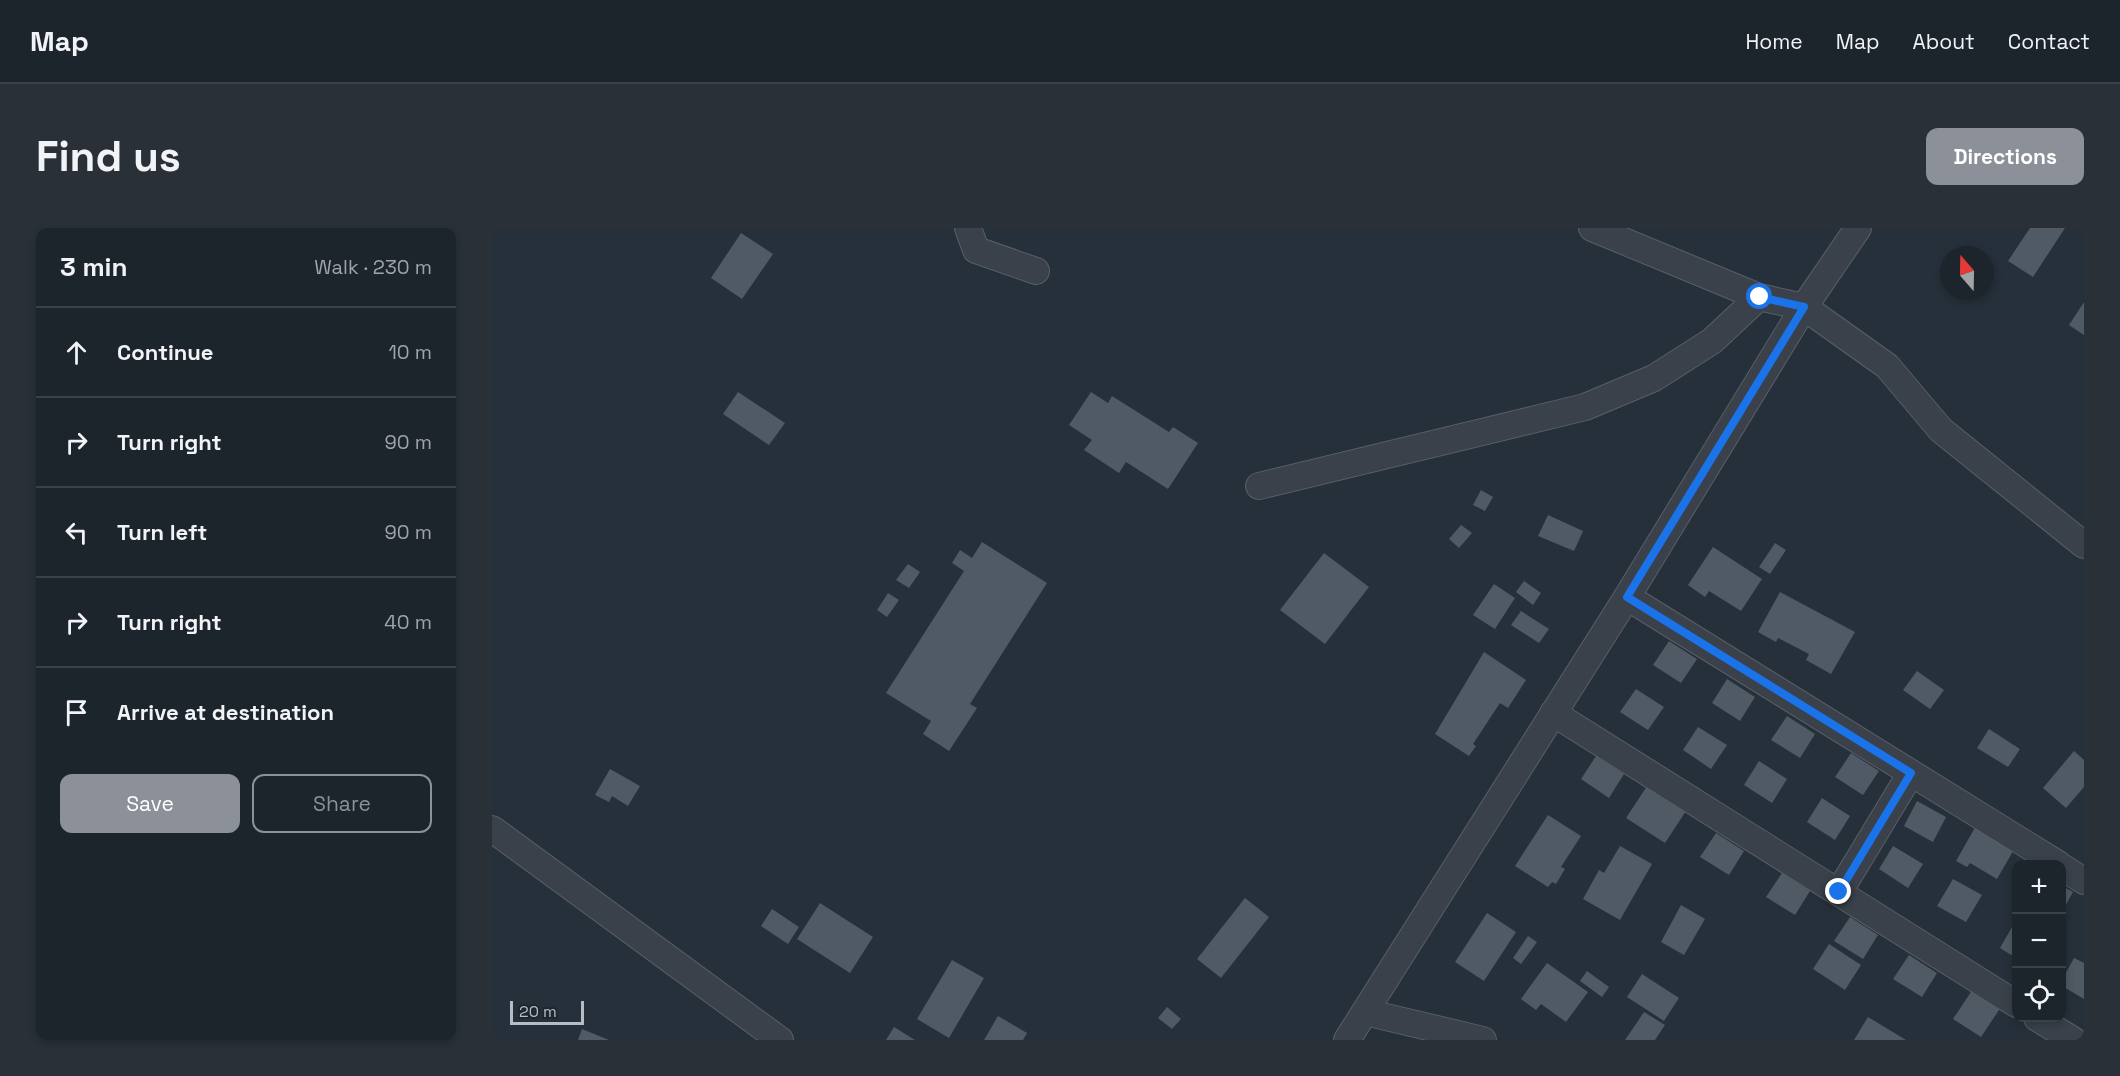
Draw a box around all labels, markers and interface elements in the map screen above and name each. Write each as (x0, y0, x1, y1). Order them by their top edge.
text: Map (30, 23, 89, 59)
text: Home (1745, 28, 1803, 55)
text: Map (1836, 28, 1880, 55)
text: About (1913, 28, 1975, 55)
text: Contact (2008, 28, 2090, 55)
button: Directions (1926, 128, 2084, 185)
text: Find us (36, 130, 181, 183)
north arrow (1940, 246, 1994, 300)
text: 3 min (60, 250, 128, 284)
text: Walk · 230 m (314, 254, 432, 280)
route start (1746, 283, 1772, 309)
icon: ahead (60, 336, 93, 369)
text: Continue (117, 338, 213, 366)
text: 10 m (388, 339, 432, 365)
icon: right (60, 426, 93, 459)
text: Turn right (117, 428, 222, 456)
text: 90 m (385, 429, 432, 455)
icon: left (60, 516, 93, 549)
text: Turn left (117, 518, 207, 546)
text: 90 m (385, 519, 432, 545)
icon: right (60, 606, 93, 639)
text: Turn right (117, 608, 222, 636)
text: 40 m (384, 609, 432, 635)
icon: arrive (60, 696, 93, 729)
text: Arrive at destination (117, 698, 334, 726)
button: Save (60, 774, 240, 833)
button: Share (252, 774, 432, 833)
map controls (2012, 860, 2066, 1022)
button: + (2012, 860, 2066, 914)
route end (1825, 878, 1851, 904)
button: − (2012, 914, 2066, 968)
button: locate (2012, 968, 2066, 1022)
scale bar (510, 998, 584, 1026)
text: 20 m (519, 1001, 557, 1022)

